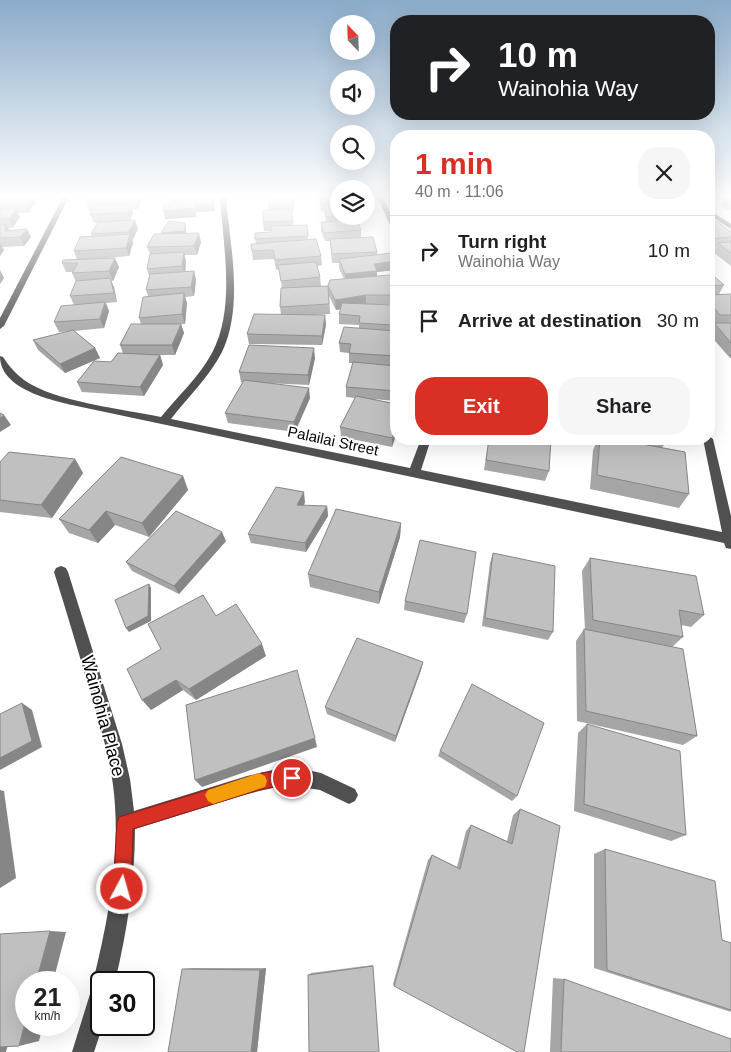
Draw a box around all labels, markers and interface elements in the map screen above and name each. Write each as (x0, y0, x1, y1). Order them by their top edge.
north arrow (330, 15, 375, 60)
map controls (330, 15, 375, 225)
icon: right (415, 35, 480, 100)
text: 10 m (498, 35, 578, 74)
button: sound (330, 70, 375, 115)
text: Wainohia Way (498, 76, 638, 101)
button: search (330, 125, 375, 170)
text: 1 min (415, 147, 493, 180)
button: close (638, 147, 690, 199)
button: layers (330, 180, 375, 225)
text: 40 m · 11:06 (415, 183, 504, 200)
text: Turn right (458, 231, 546, 252)
icon: right (415, 237, 443, 265)
text: 10 m (648, 240, 690, 261)
text: Wainohia Way (458, 253, 560, 270)
icon: arrive (415, 307, 443, 335)
text: Arrive at destination (458, 310, 642, 331)
text: 30 m (657, 310, 699, 331)
button: Exit (415, 377, 548, 435)
button: Share (558, 377, 690, 435)
street label: Palailai Street (286, 423, 381, 459)
street label: Wainohia Place (77, 653, 129, 779)
pin (271, 757, 313, 799)
icon: arrive (278, 764, 306, 792)
position arrow (95, 862, 147, 914)
speed limit sign: 30 (90, 971, 155, 1036)
text: 21 (34, 983, 61, 1011)
text: km/h (34, 1009, 61, 1023)

